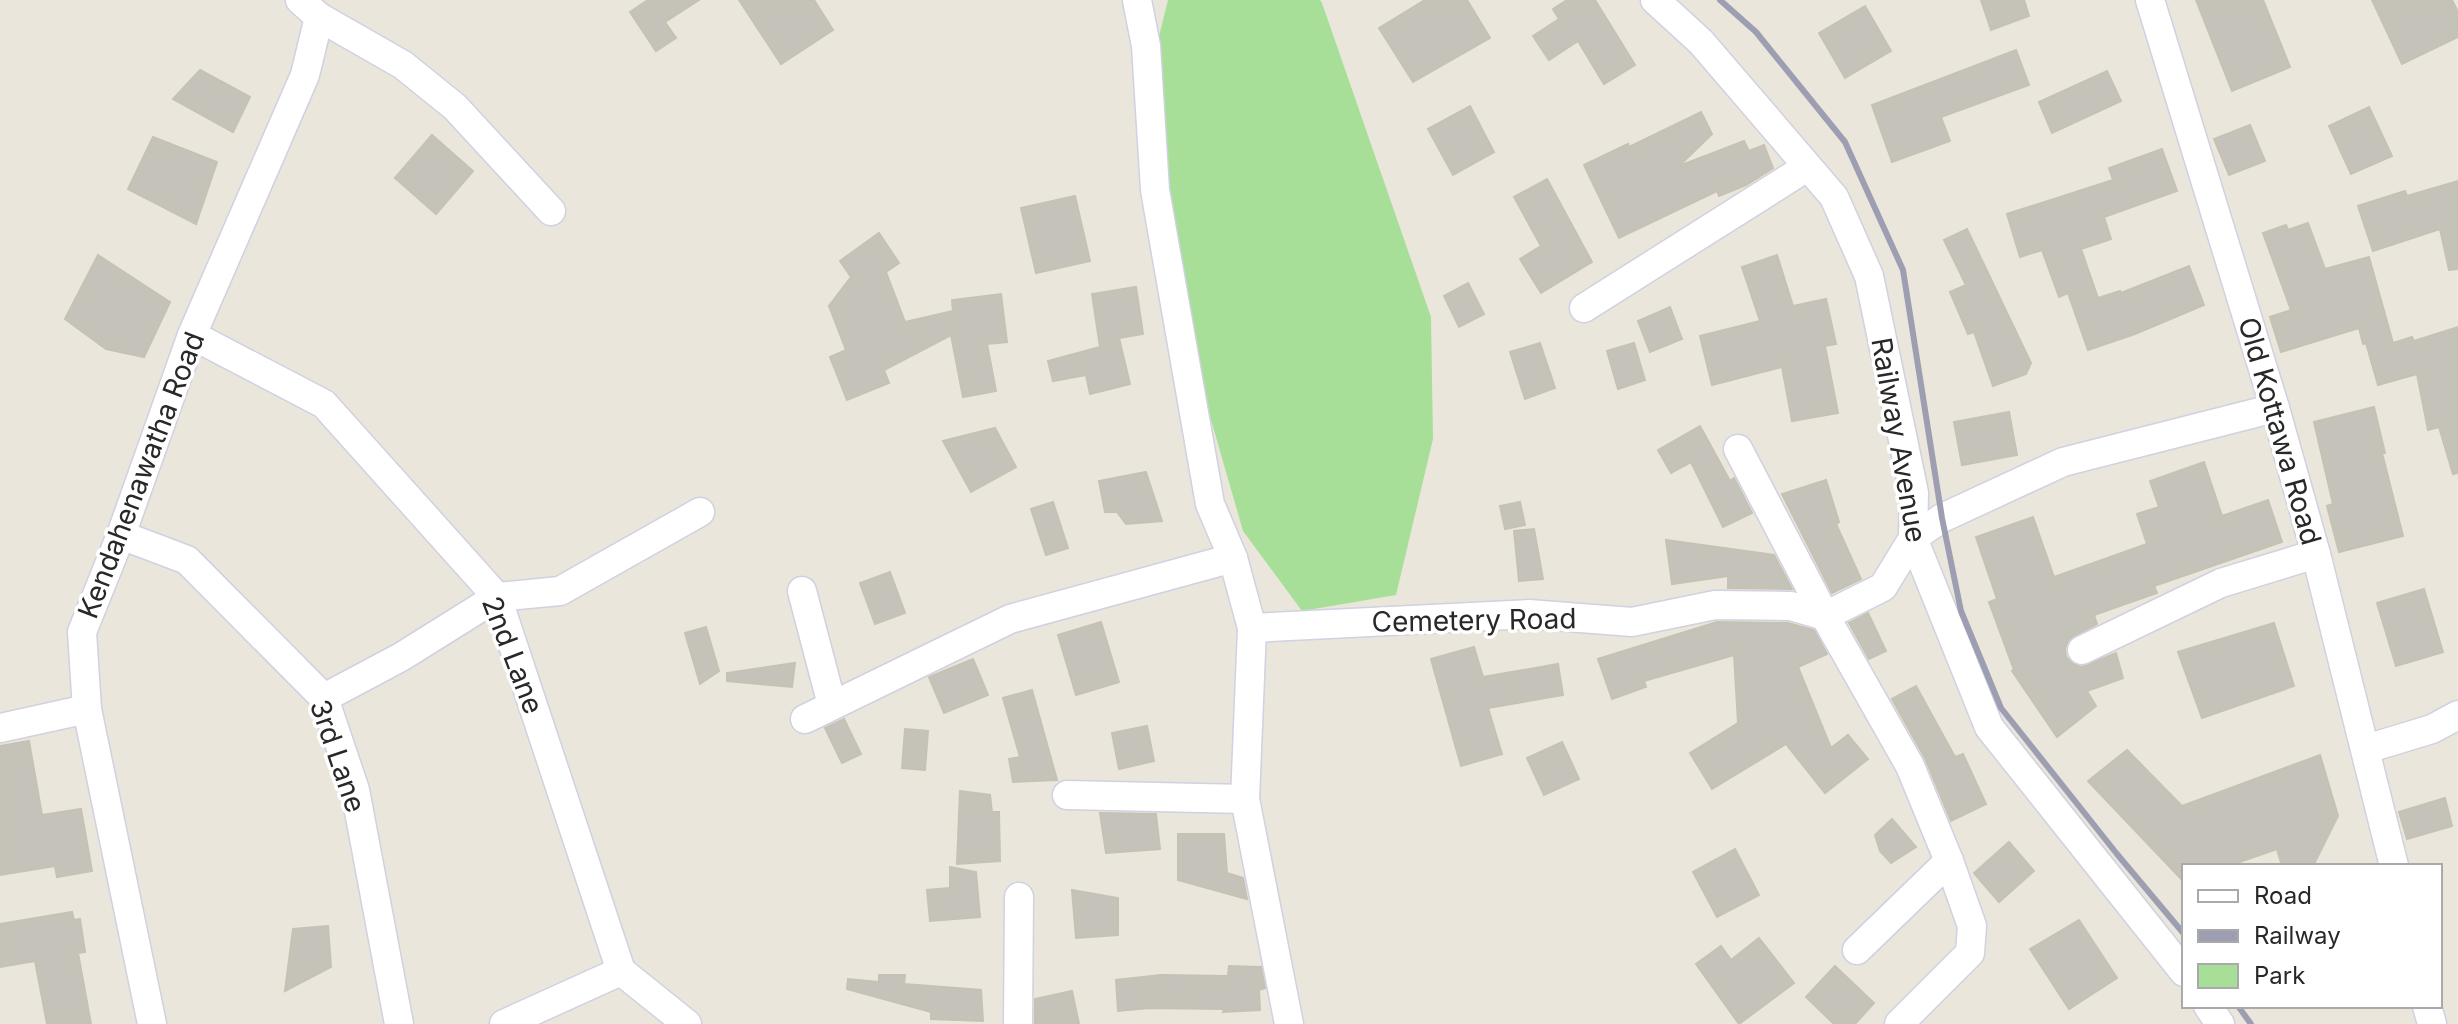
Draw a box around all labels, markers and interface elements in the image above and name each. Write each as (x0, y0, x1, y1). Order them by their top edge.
street label: Old Kottawa Road (2231, 313, 2329, 549)
street label: Kendahenawatha Road (71, 327, 211, 623)
street label: Railway Avenue (1864, 335, 1934, 545)
street label: 2nd Lane (475, 591, 551, 719)
street label: Cemetery Road (1371, 601, 1577, 639)
street label: 3rd Lane (303, 695, 373, 817)
legend (2182, 864, 2442, 1008)
text: Road (2254, 881, 2312, 910)
text: Railway (2254, 921, 2341, 950)
text: Park (2254, 961, 2305, 990)

